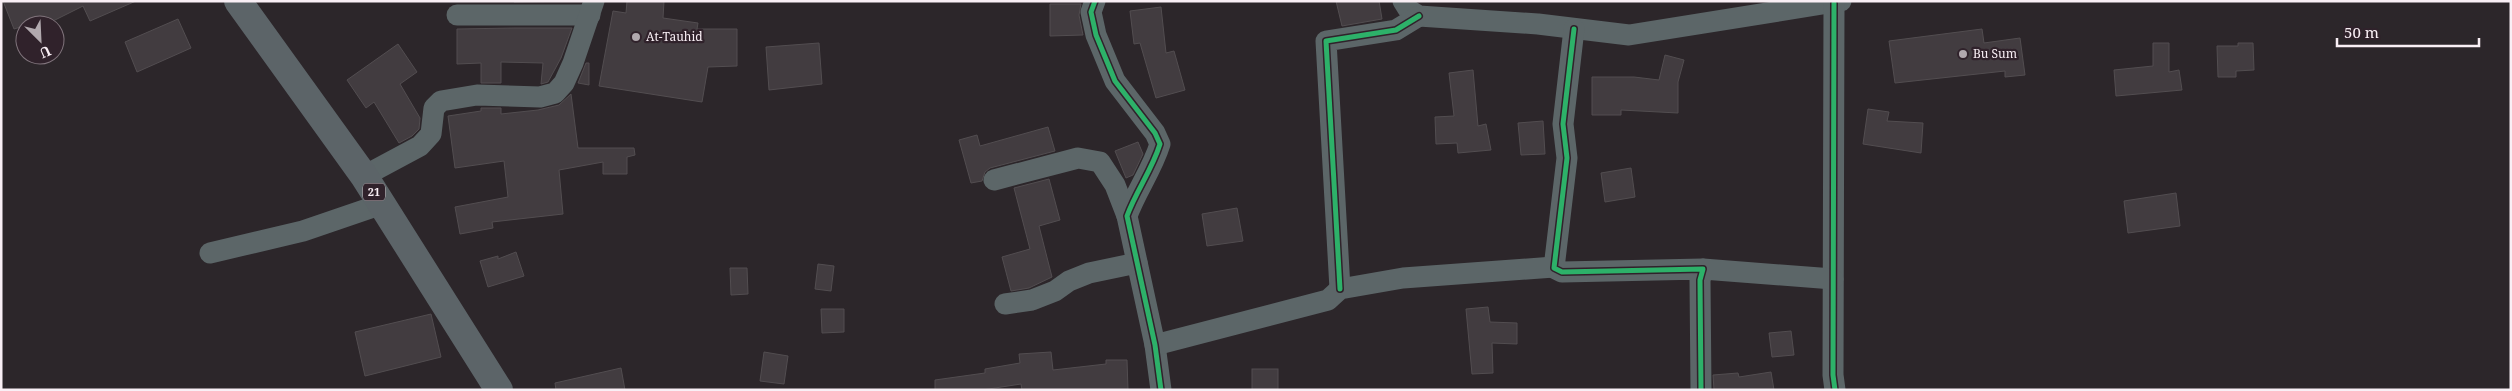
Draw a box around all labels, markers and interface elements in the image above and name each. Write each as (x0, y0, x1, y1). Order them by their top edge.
north arrow (15, 15, 65, 65)
scale bar (2337, 15, 2480, 47)
text: 50 m (2344, 22, 2379, 42)
place label: At-Tauhid (646, 28, 703, 45)
marker: At-Tauhid (630, 31, 642, 43)
text: U (36, 42, 54, 63)
place label: Bu Sum (1973, 45, 2017, 62)
marker: Bu Sum (1957, 48, 1969, 60)
road number: 21 (363, 183, 385, 200)

